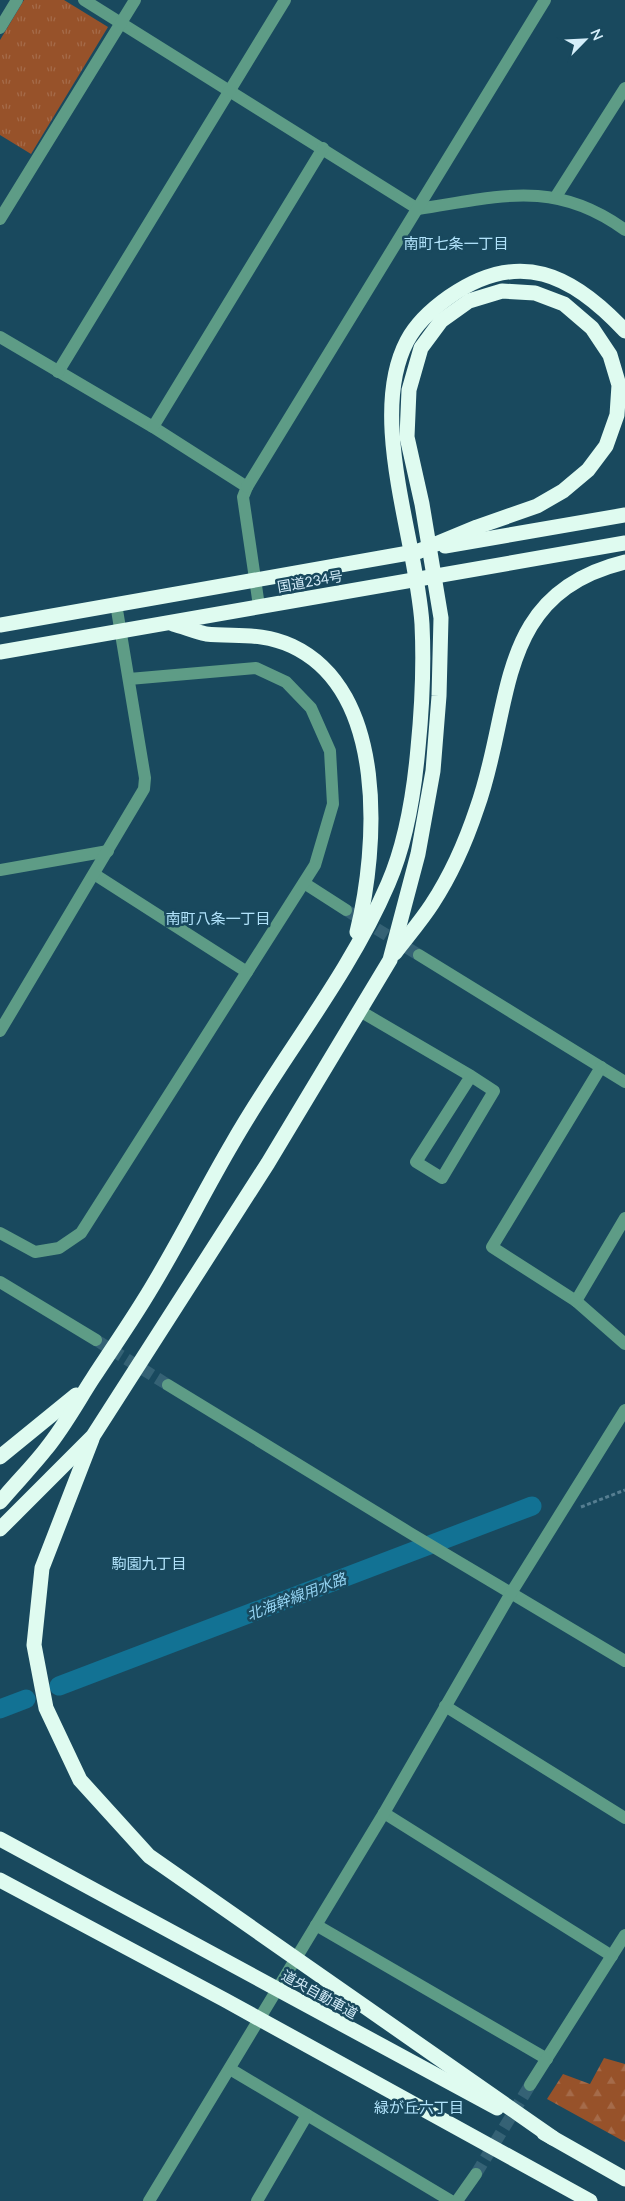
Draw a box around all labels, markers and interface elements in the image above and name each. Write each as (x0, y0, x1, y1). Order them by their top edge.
north arrow (560, 15, 610, 65)
text: N (587, 26, 607, 43)
district label: 南町七条一丁目 (403, 234, 509, 252)
street label: 国道234号 (276, 567, 344, 595)
district label: 南町八条一丁目 (165, 909, 271, 927)
district label: 駒園九丁目 (111, 1554, 187, 1572)
water label: 北海幹線用水路 (244, 1568, 350, 1623)
street label: 道央自動車道 (279, 1966, 361, 2022)
district label: 緑が丘六丁目 (374, 2098, 464, 2116)

